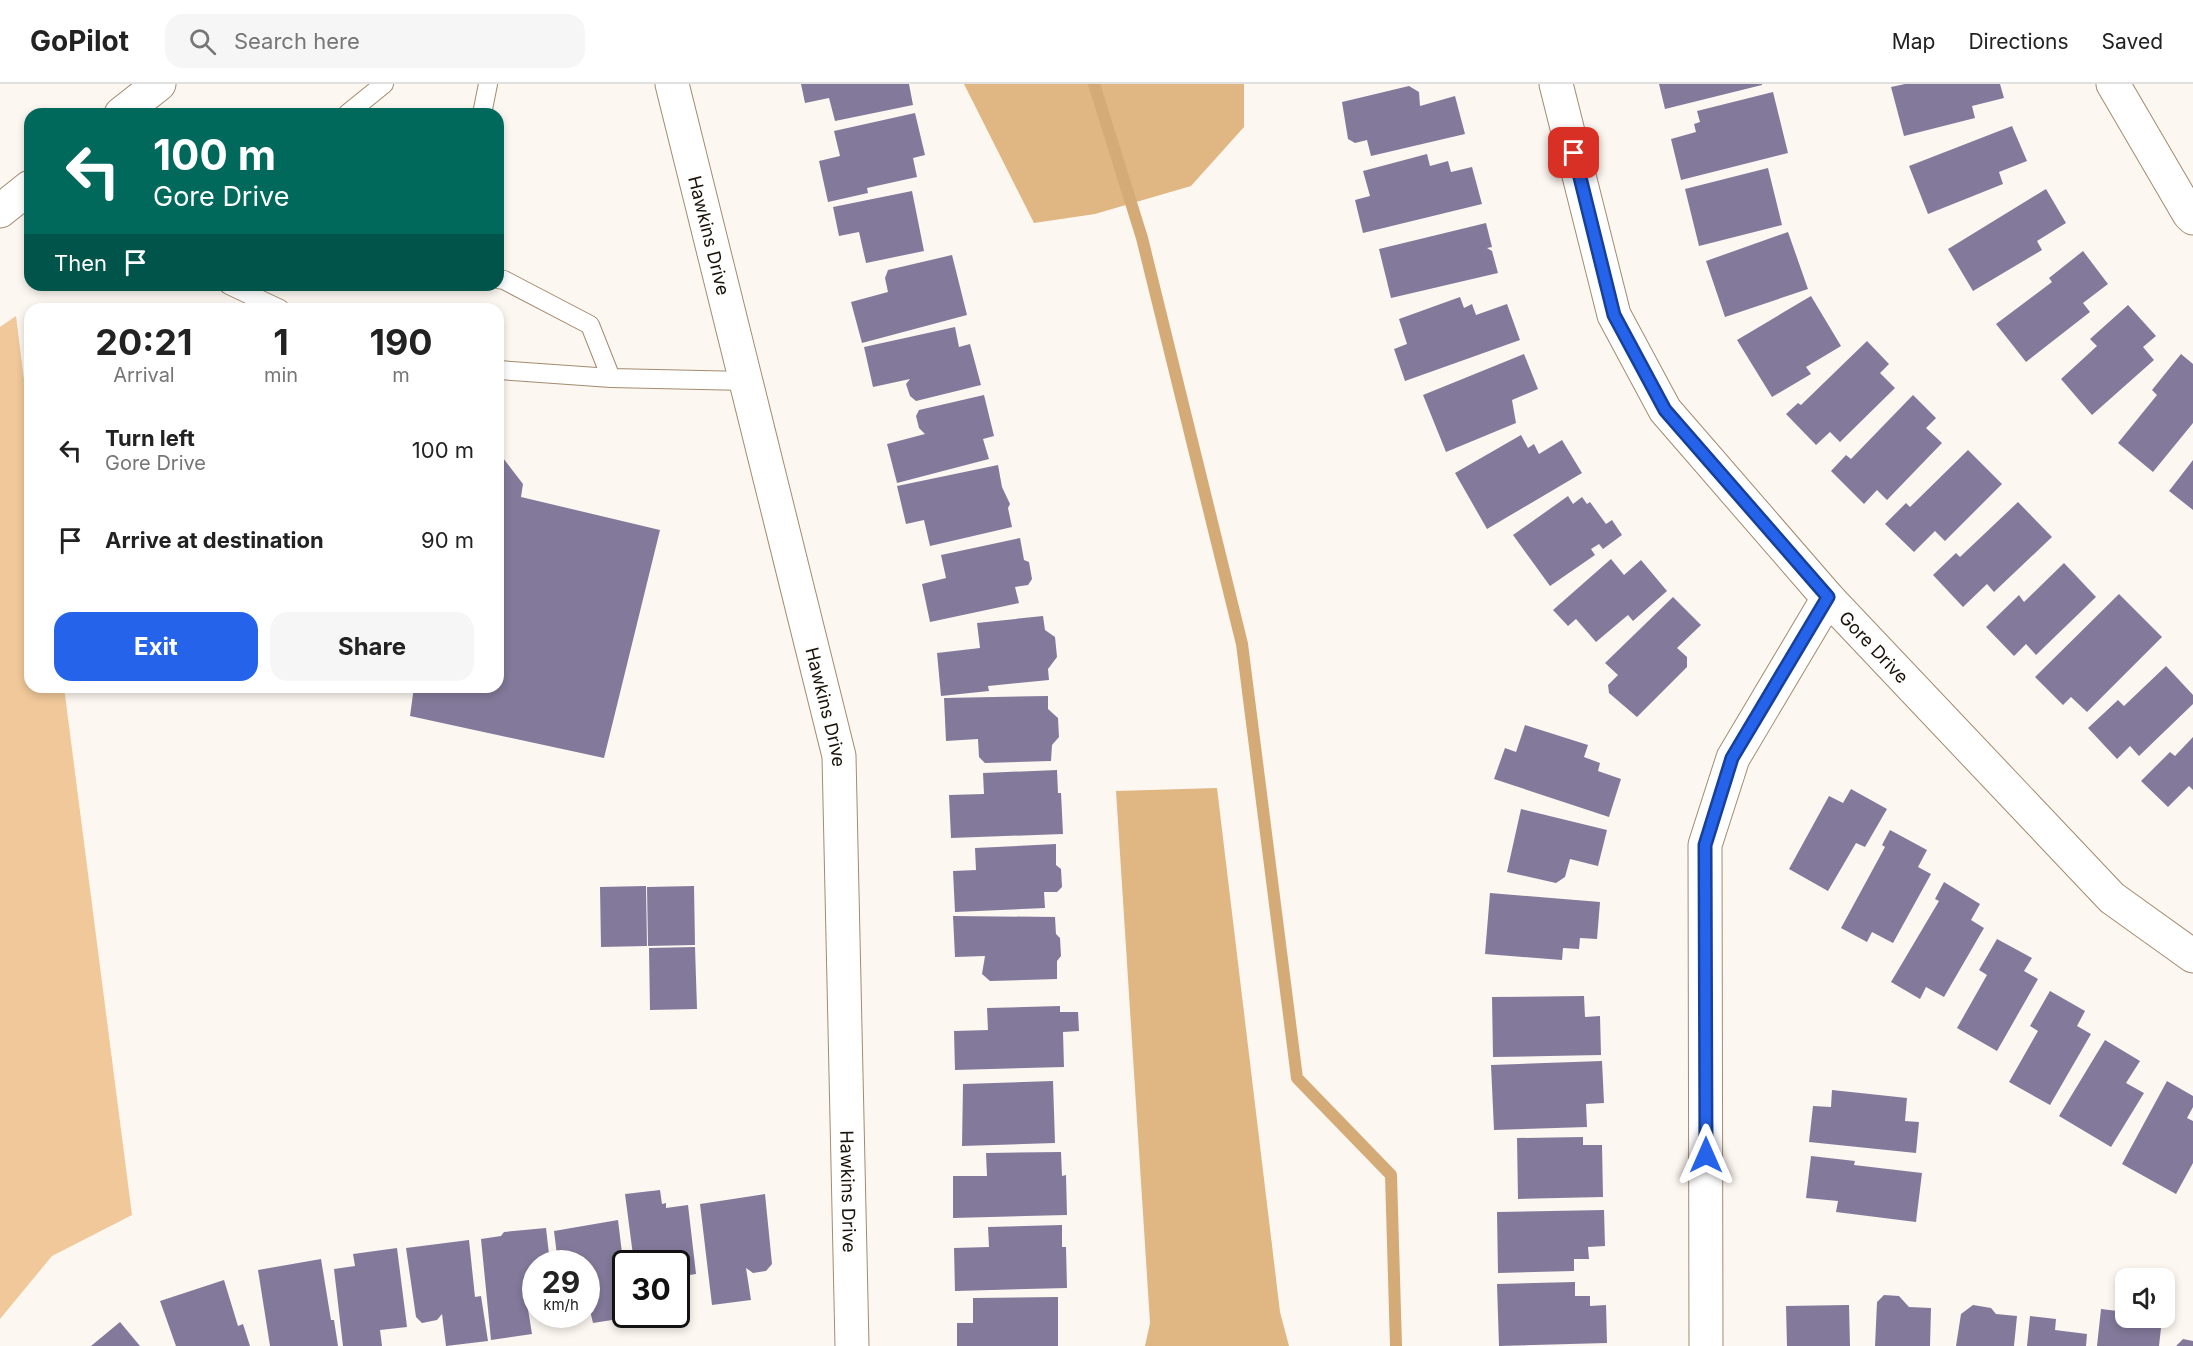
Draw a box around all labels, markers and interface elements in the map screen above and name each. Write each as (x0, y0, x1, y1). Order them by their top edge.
search box (165, 14, 585, 68)
text: GoPilot (30, 24, 129, 58)
icon: search (186, 25, 219, 58)
text: Search here (234, 28, 360, 54)
text: Map (1892, 29, 1935, 54)
text: Directions (1968, 29, 2069, 54)
text: Saved (2102, 29, 2163, 54)
pin (1548, 127, 1599, 178)
text: 100 m (153, 129, 276, 180)
icon: left (54, 132, 132, 210)
icon: arrive (1557, 136, 1590, 169)
street label: Hawkins Drive (685, 173, 735, 297)
text: Gore Drive (153, 180, 289, 213)
icon: arrive (119, 246, 152, 279)
text: Then (54, 250, 107, 276)
text: 20:21 (95, 320, 193, 364)
text: 1 (273, 320, 289, 364)
text: 190 (369, 320, 433, 364)
text: Arrival (113, 363, 175, 387)
text: min (264, 363, 298, 387)
text: m (392, 363, 410, 387)
text: Turn left (105, 425, 195, 451)
icon: left (54, 434, 87, 467)
text: 100 m (412, 437, 474, 463)
text: Gore Drive (105, 451, 206, 475)
icon: arrive (54, 524, 87, 557)
text: Arrive at destination (105, 527, 324, 553)
text: 90 m (421, 527, 474, 553)
street label: Gore Drive (1835, 607, 1913, 687)
button: Exit (54, 612, 258, 681)
button: Share (270, 612, 474, 681)
street label: Hawkins Drive (802, 645, 850, 767)
position arrow (1674, 1123, 1738, 1187)
street label: Hawkins Drive (837, 1130, 860, 1253)
speed limit sign: 30 (612, 1250, 690, 1328)
text: 29 (542, 1264, 580, 1300)
map controls (2115, 1268, 2175, 1328)
button: sound (2115, 1268, 2175, 1328)
text: km/h (543, 1295, 579, 1314)

